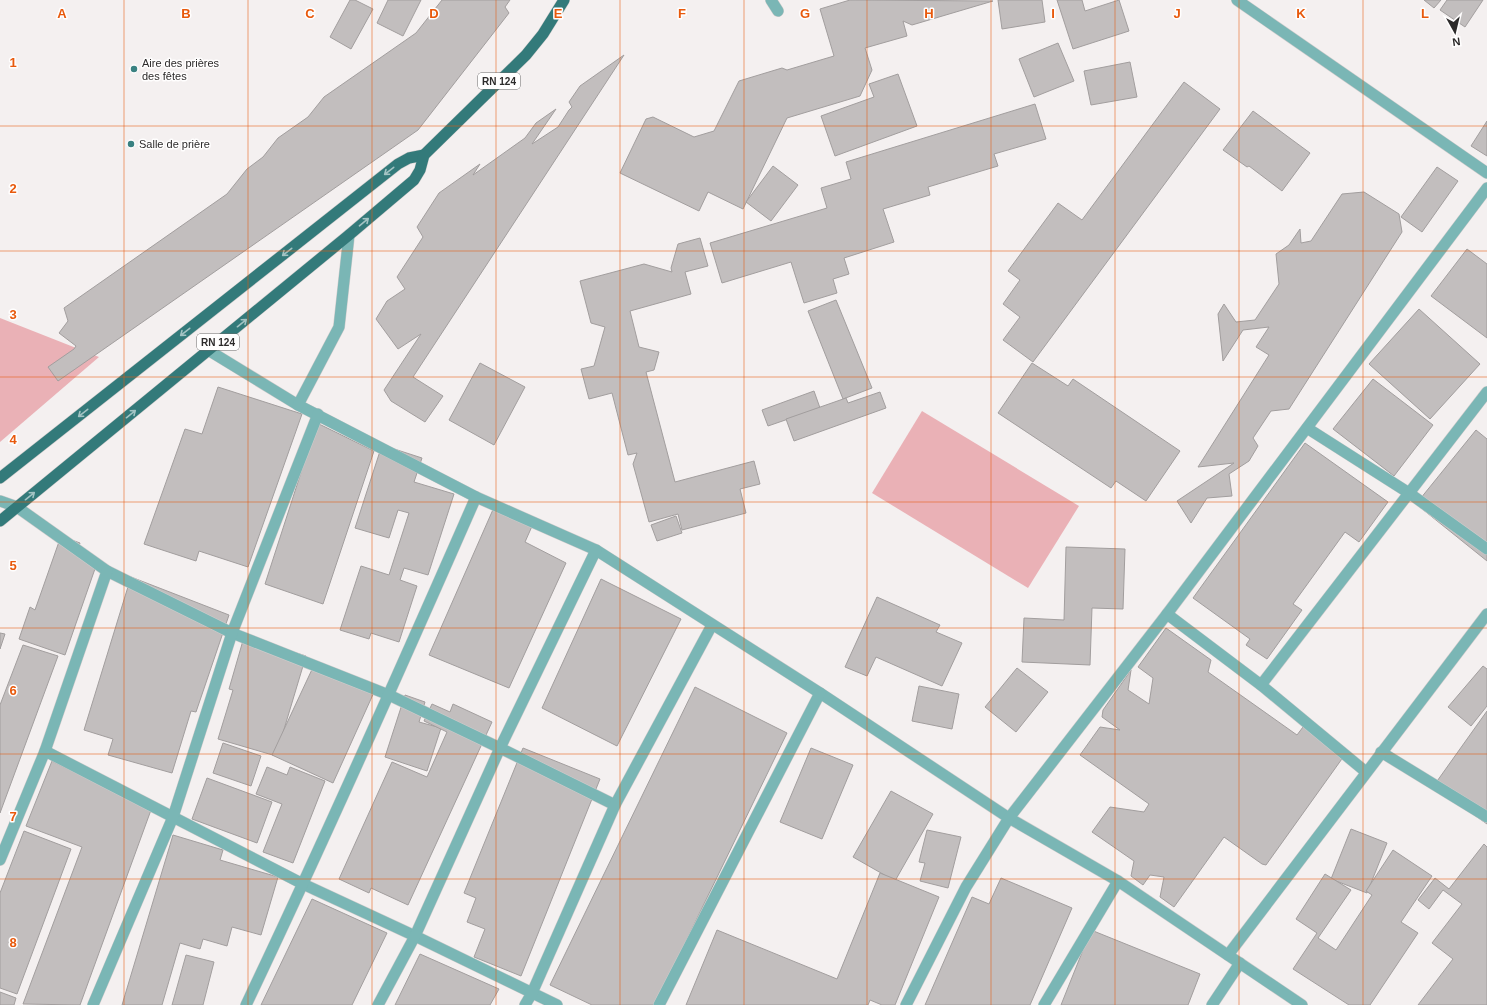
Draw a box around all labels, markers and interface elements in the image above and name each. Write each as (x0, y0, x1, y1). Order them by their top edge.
text: A (57, 6, 67, 21)
text: B (181, 6, 191, 21)
text: C (305, 6, 315, 21)
text: D (429, 6, 439, 21)
text: E (554, 6, 563, 21)
text: F (678, 6, 686, 21)
text: G (800, 6, 810, 21)
text: H (924, 6, 934, 21)
text: I (1051, 6, 1055, 21)
text: J (1173, 6, 1181, 21)
text: K (1296, 6, 1306, 21)
text: L (1421, 6, 1429, 21)
north arrow (1435, 12, 1475, 52)
text: N (1452, 35, 1461, 48)
text: 1 (9, 55, 17, 70)
place label: Aire des prières des fêtes (142, 57, 220, 82)
marker: Aire des prières des fêtes (129, 64, 139, 74)
road number: RN 124 (478, 73, 520, 89)
place label: Salle de prière (139, 138, 210, 150)
marker: Salle de prière (126, 139, 136, 149)
one-way arrow (384, 167, 395, 175)
text: 2 (9, 181, 17, 196)
one-way arrow (359, 218, 369, 227)
one-way arrow (282, 247, 293, 256)
text: 3 (9, 307, 17, 322)
one-way arrow (237, 318, 247, 327)
one-way arrow (180, 328, 191, 336)
road number: RN 124 (197, 334, 239, 350)
one-way arrow (78, 408, 89, 417)
one-way arrow (125, 409, 136, 418)
text: 4 (9, 432, 17, 447)
one-way arrow (25, 492, 35, 501)
text: 5 (9, 558, 17, 573)
text: 6 (9, 683, 17, 698)
text: 7 (9, 809, 17, 824)
text: 8 (9, 935, 17, 950)

